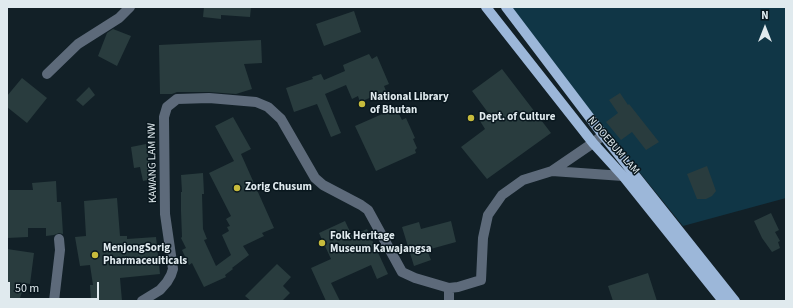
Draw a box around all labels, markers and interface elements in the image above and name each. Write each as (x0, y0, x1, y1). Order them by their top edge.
north arrow (745, 8, 785, 48)
text: N (761, 8, 769, 23)
place label: National Library of Bhutan (370, 91, 449, 117)
marker: National Library of Bhutan (357, 99, 367, 109)
place label: Dept. of Culture (479, 111, 555, 125)
marker: Dept. of Culture (466, 113, 476, 123)
street label: N DOEBUM LAM (584, 114, 642, 178)
street label: KAWANG LAM NW (146, 123, 160, 203)
place label: Zorig Chusum (245, 181, 312, 195)
marker: Zorig Chusum (232, 183, 242, 193)
place label: Folk Heritage Museum Kawajangsa (330, 230, 432, 256)
marker: Folk Heritage Museum Kawajangsa (317, 238, 327, 248)
place label: MenjongSorig Pharmaceuiticals (103, 242, 187, 268)
marker: MenjongSorig Pharmaceuiticals (90, 250, 100, 260)
scale bar (10, 274, 101, 300)
text: 50 m (15, 280, 39, 297)

